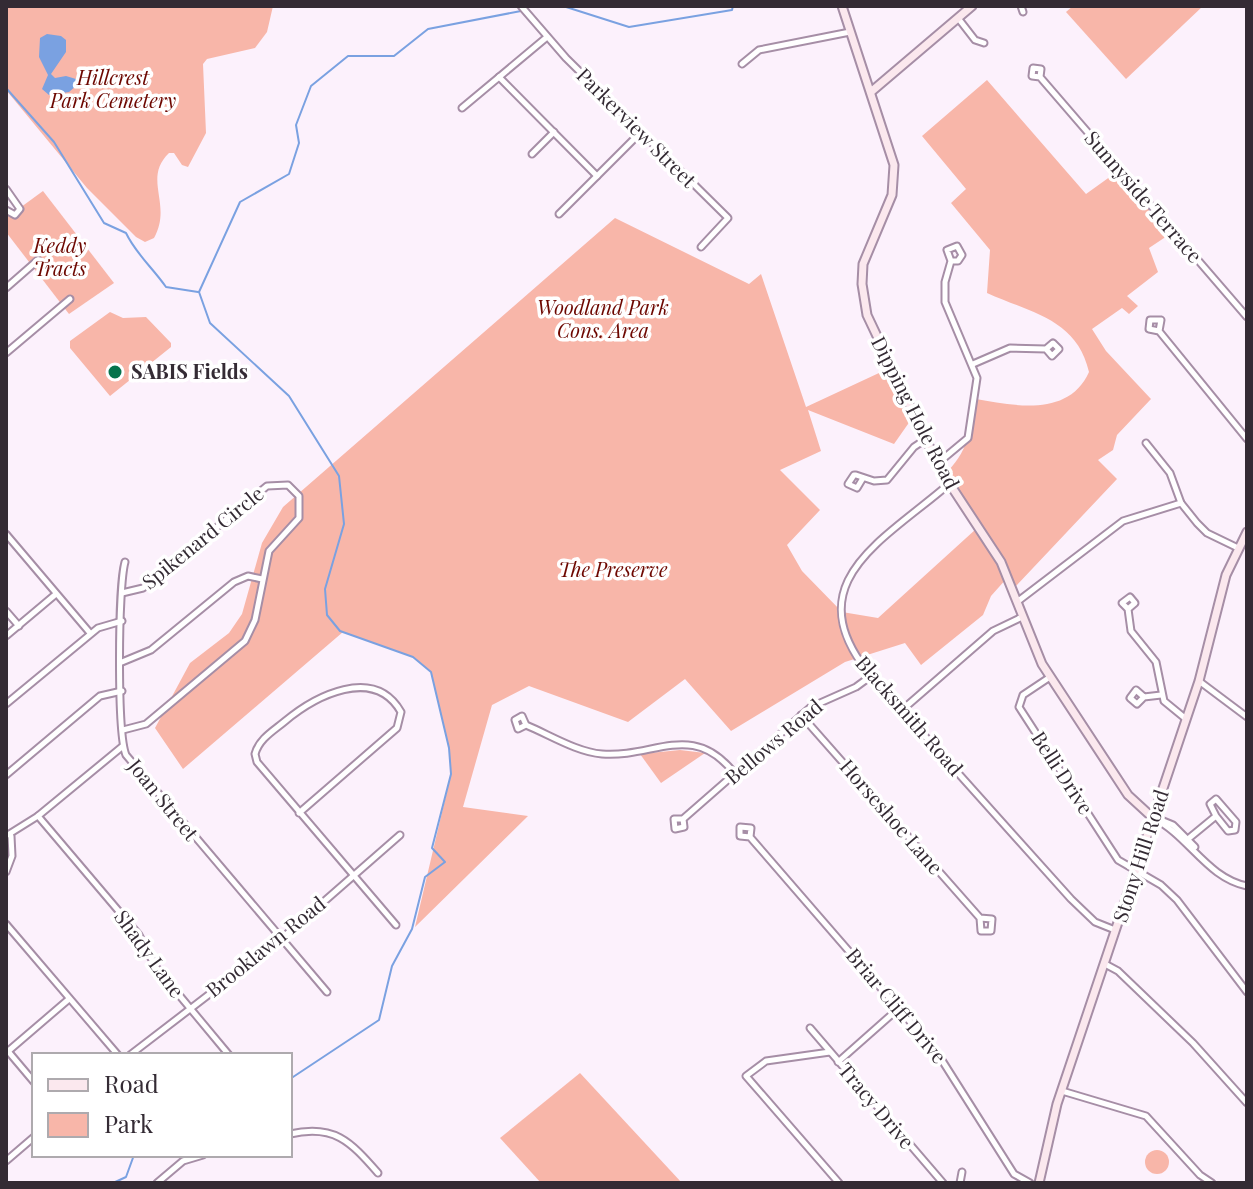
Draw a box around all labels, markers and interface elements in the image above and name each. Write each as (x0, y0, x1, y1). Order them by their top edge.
street label: Parkerview Street (571, 61, 703, 193)
park label: Hillcrest Park Cemetery (49, 63, 176, 113)
street label: Sunnyside Terrace (1079, 124, 1209, 268)
park label: Keddy Tracts (33, 231, 87, 281)
park label: Woodland Park Cons. Area (537, 293, 669, 343)
street label: Dipping Hole Road (866, 331, 967, 494)
place label: SABIS Fields (131, 357, 248, 384)
marker: SABIS Fields (106, 363, 124, 381)
street label: Spikenard Circle (136, 479, 269, 594)
park label: The Preserve (558, 555, 668, 582)
street label: Blacksmith Road (851, 649, 970, 781)
street label: Bellows Road (719, 692, 828, 790)
street label: Belli Drive (1026, 725, 1100, 819)
street label: Joan Street (122, 752, 206, 846)
street label: Horseshoe Lane (835, 753, 950, 879)
street label: Stony Hill Road (1105, 785, 1174, 925)
street label: Brooklawn Road (200, 889, 331, 1002)
street label: Shady Lane (109, 904, 191, 1003)
street label: Briar Cliff Drive (841, 942, 953, 1068)
legend (32, 1053, 292, 1157)
street label: Tracy Drive (833, 1056, 921, 1154)
text: Road (104, 1067, 159, 1099)
text: Park (104, 1107, 154, 1139)

